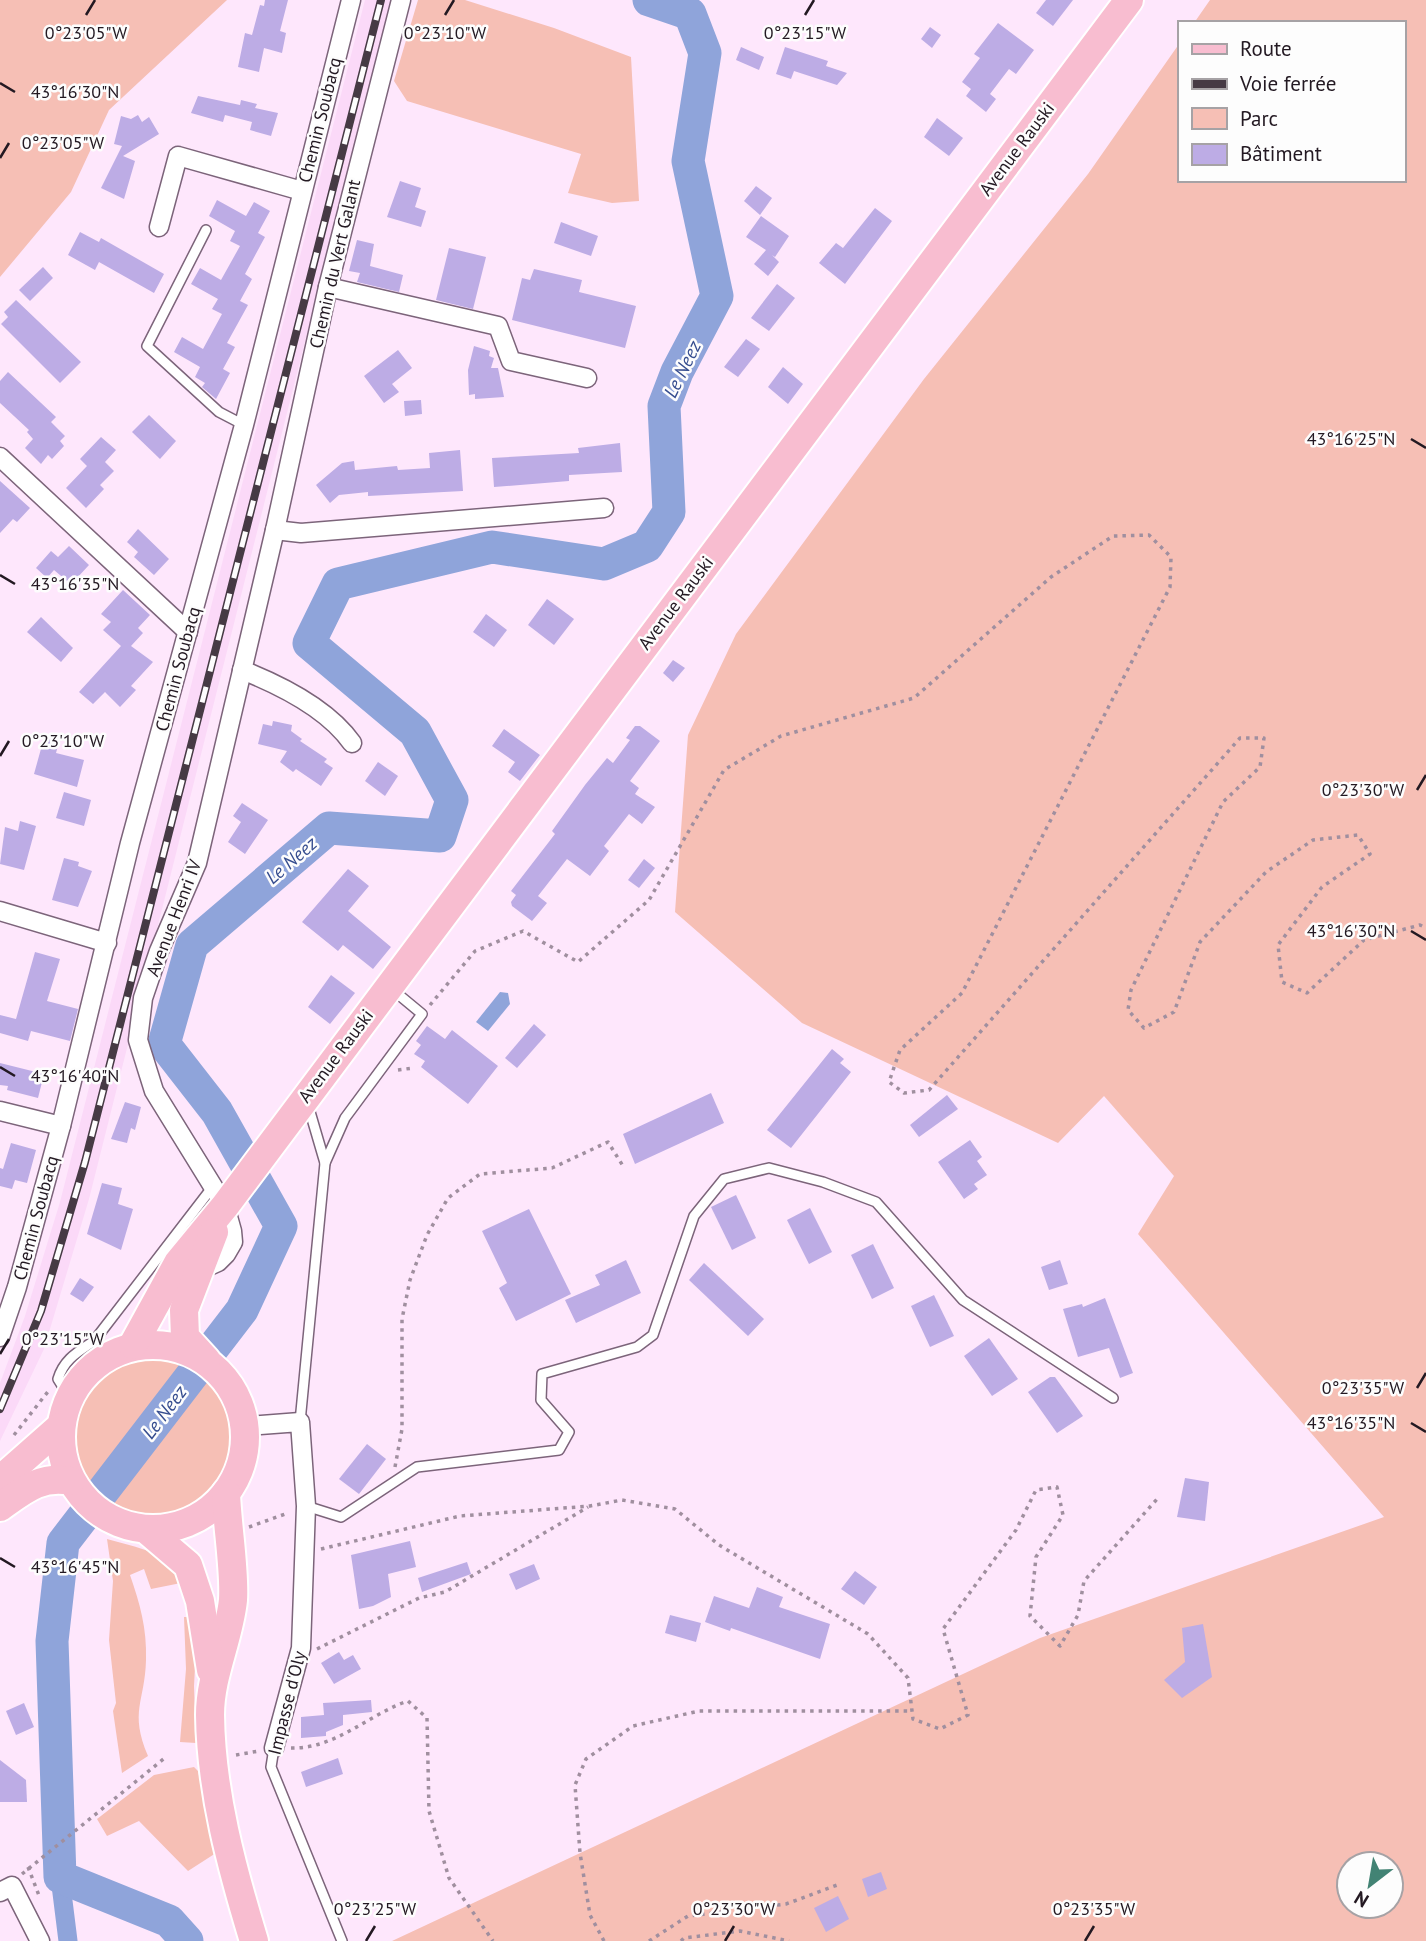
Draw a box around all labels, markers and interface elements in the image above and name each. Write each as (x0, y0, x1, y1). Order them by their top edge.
text: 0°23'05"W (45, 21, 127, 44)
text: 0°23'10"W (404, 21, 486, 44)
text: 0°23'15"W (764, 21, 846, 44)
legend (1178, 21, 1405, 182)
text: Route (1240, 35, 1292, 62)
street label: Chemin Soubacq (293, 55, 346, 185)
text: Voie ferrée (1239, 70, 1336, 97)
text: 43°16'30"N (31, 80, 119, 103)
street label: Avenue Rauski (974, 97, 1059, 200)
text: Parc (1240, 105, 1278, 132)
text: 0°23'05"W (22, 131, 104, 154)
text: Bâtiment (1240, 140, 1322, 167)
street label: Chemin du Vert Galant (304, 177, 365, 351)
water label: Le Neez (658, 336, 706, 401)
text: 43°16'25"N (1307, 427, 1395, 450)
street label: Avenue Rauski (633, 551, 718, 654)
text: 43°16'35"N (31, 572, 119, 595)
street label: Chemin Soubacq (150, 604, 205, 734)
text: 0°23'10"W (22, 729, 104, 752)
text: 0°23'30"W (1322, 778, 1404, 801)
water label: Le Neez (260, 831, 322, 889)
street label: Avenue Henri IV (141, 855, 207, 980)
text: 43°16'30"N (1307, 919, 1395, 942)
street label: Avenue Rauski (293, 1004, 378, 1107)
text: 43°16'40"N (31, 1064, 119, 1087)
street label: Chemin Soubacq (8, 1153, 63, 1283)
text: 0°23'15"W (22, 1327, 104, 1350)
text: 0°23'35"W (1322, 1376, 1404, 1399)
water label: Le Neez (136, 1380, 192, 1443)
text: 43°16'35"N (1307, 1411, 1395, 1434)
text: 43°16'45"N (31, 1555, 119, 1578)
street label: Impasse d'Oly (262, 1648, 311, 1757)
north arrow (1335, 1850, 1405, 1920)
text: N (1350, 1886, 1373, 1913)
text: 0°23'25"W (334, 1897, 416, 1920)
text: 0°23'30"W (693, 1897, 775, 1920)
text: 0°23'35"W (1053, 1897, 1135, 1920)

